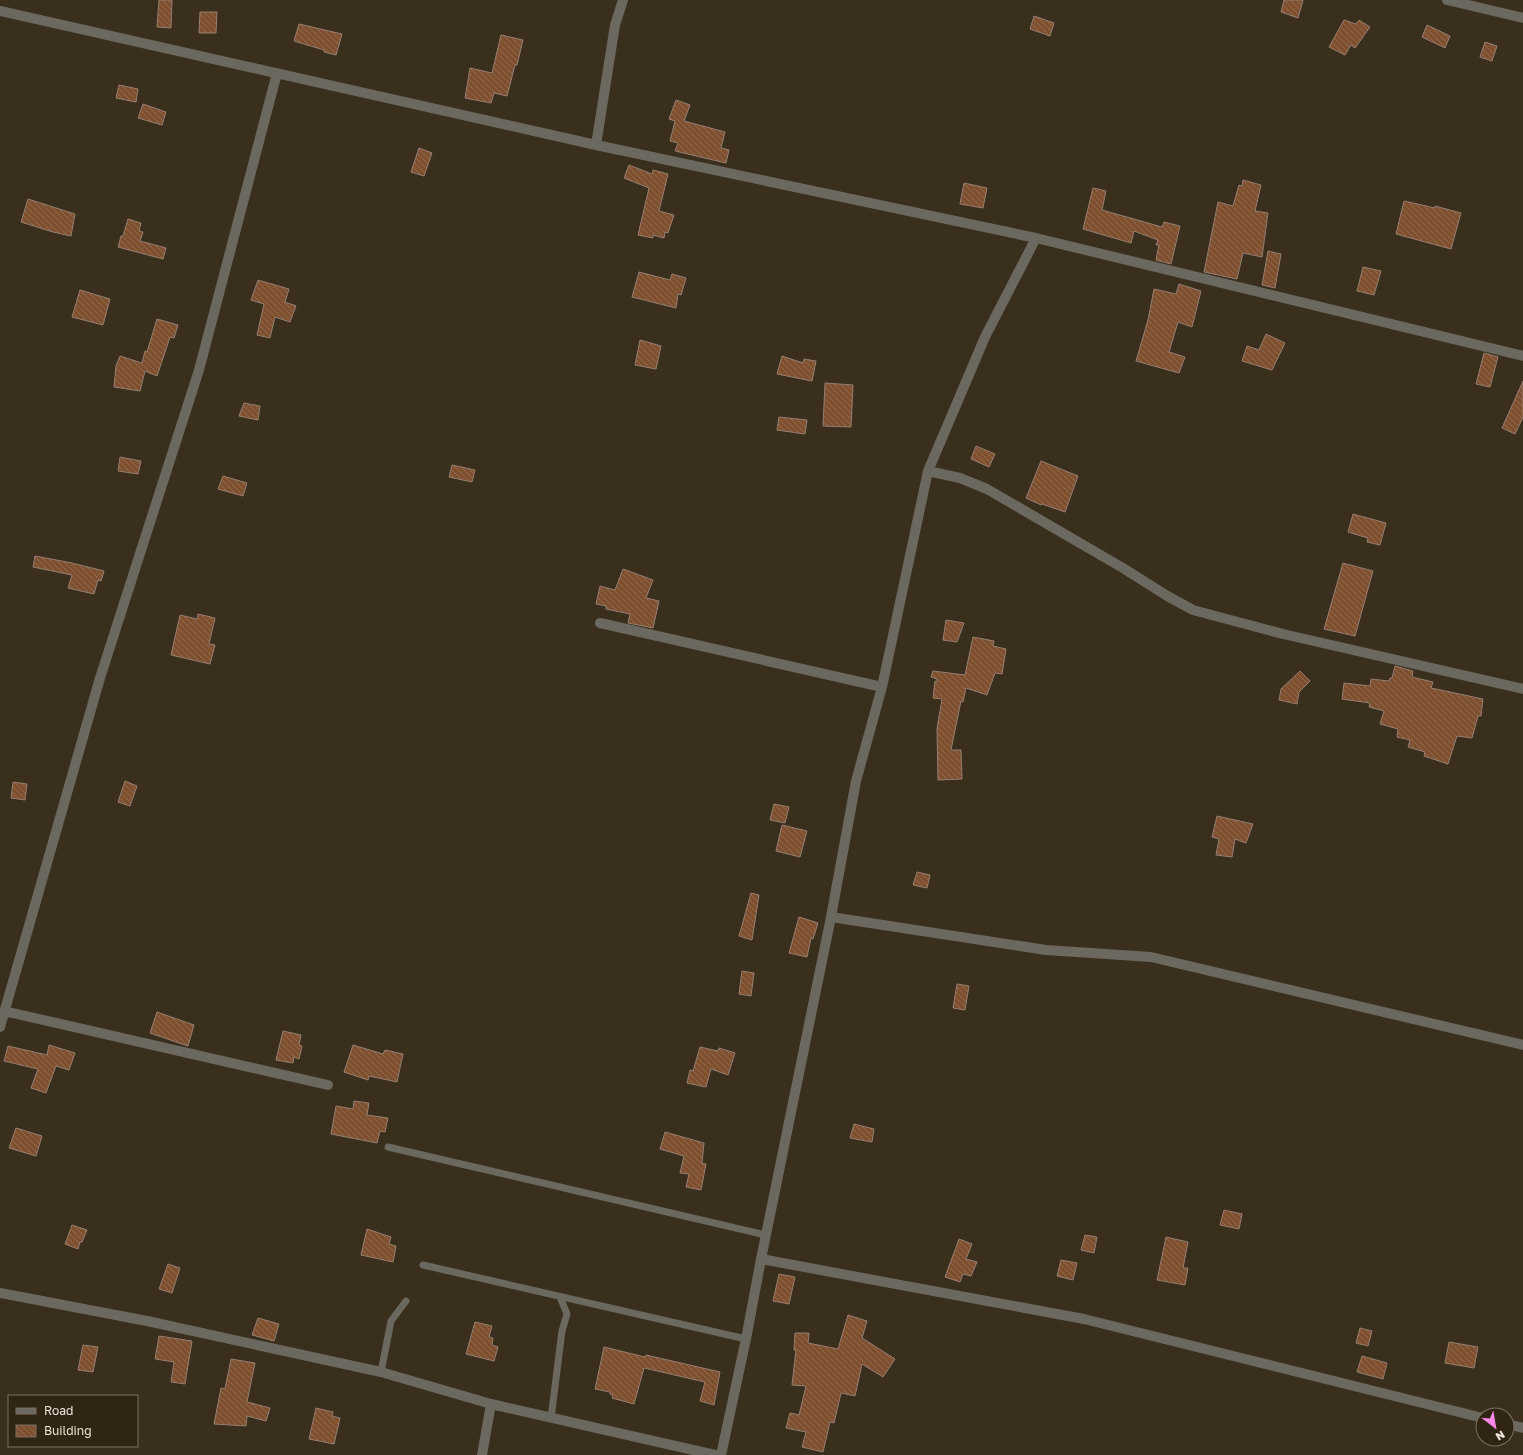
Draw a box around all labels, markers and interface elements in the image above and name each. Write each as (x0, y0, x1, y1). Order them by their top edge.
legend (8, 1395, 138, 1447)
text: Road (44, 1403, 73, 1418)
north arrow (1475, 1407, 1515, 1447)
text: Building (44, 1423, 92, 1438)
text: N (1493, 1428, 1507, 1444)

